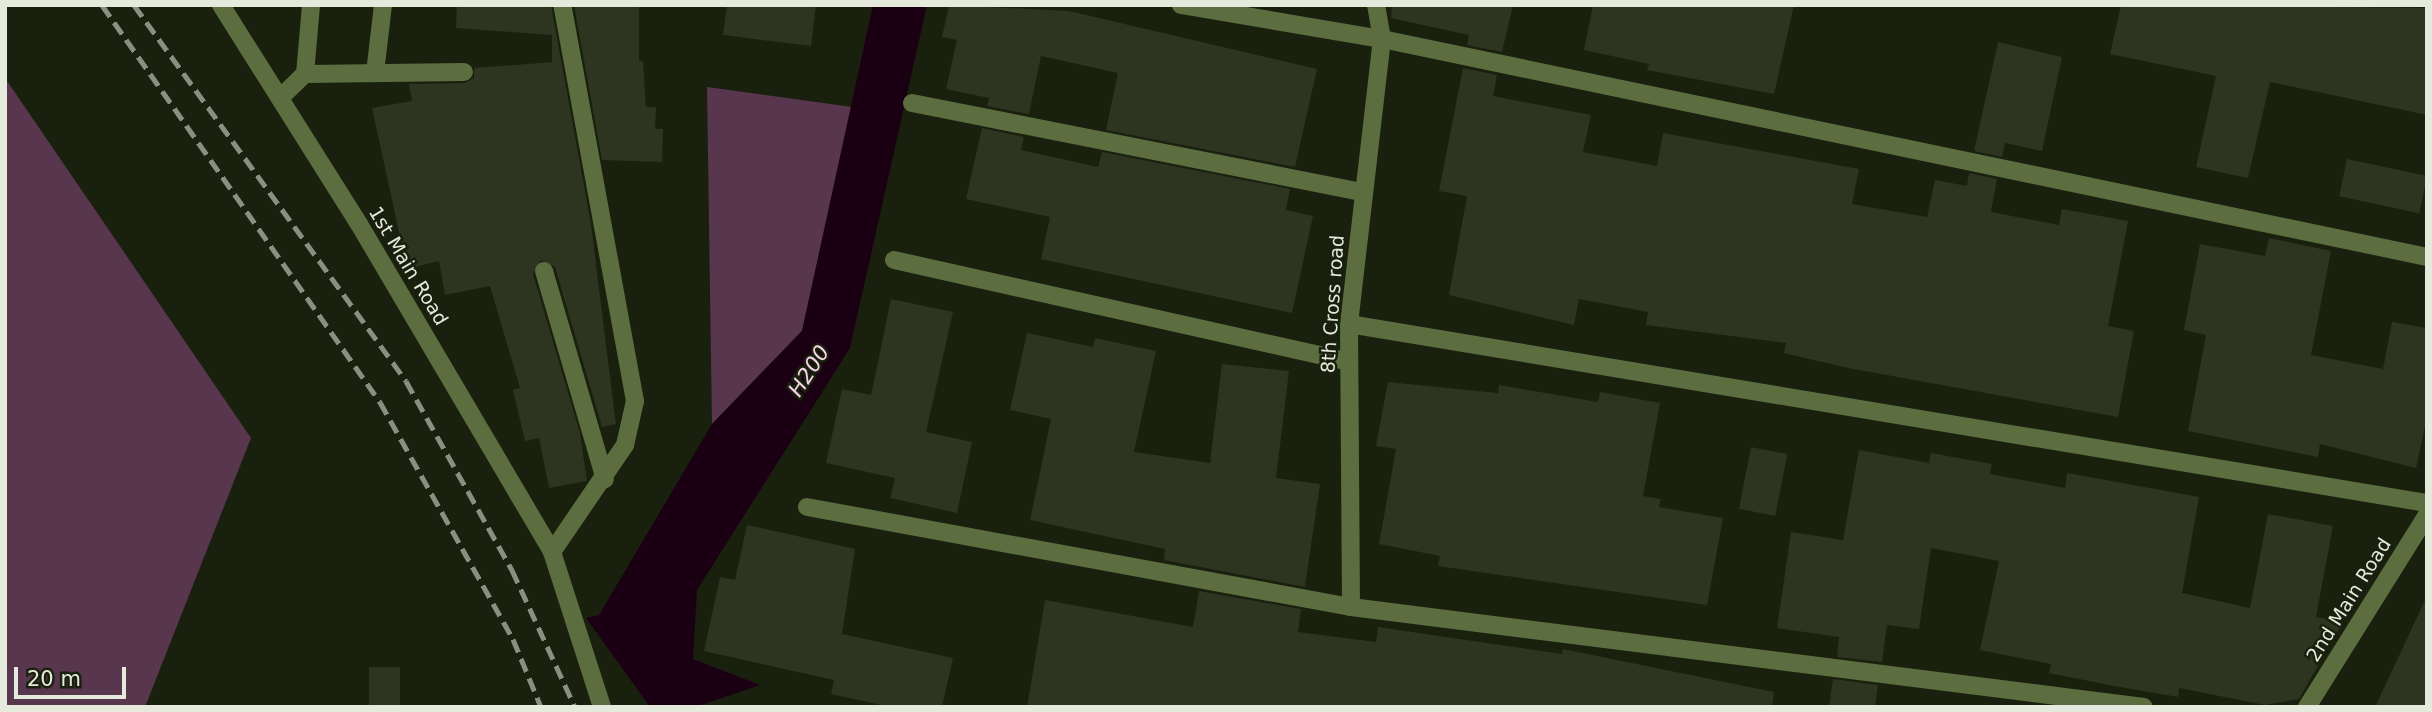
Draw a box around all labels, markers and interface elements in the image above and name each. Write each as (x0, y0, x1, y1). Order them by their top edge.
street label: 1st Main Road (364, 202, 452, 330)
street label: 8th Cross road (1317, 234, 1349, 374)
water label: H200 (783, 341, 835, 401)
street label: 2nd Main Road (2302, 534, 2396, 666)
scale bar (18, 652, 130, 696)
text: 20 m (27, 667, 81, 691)

